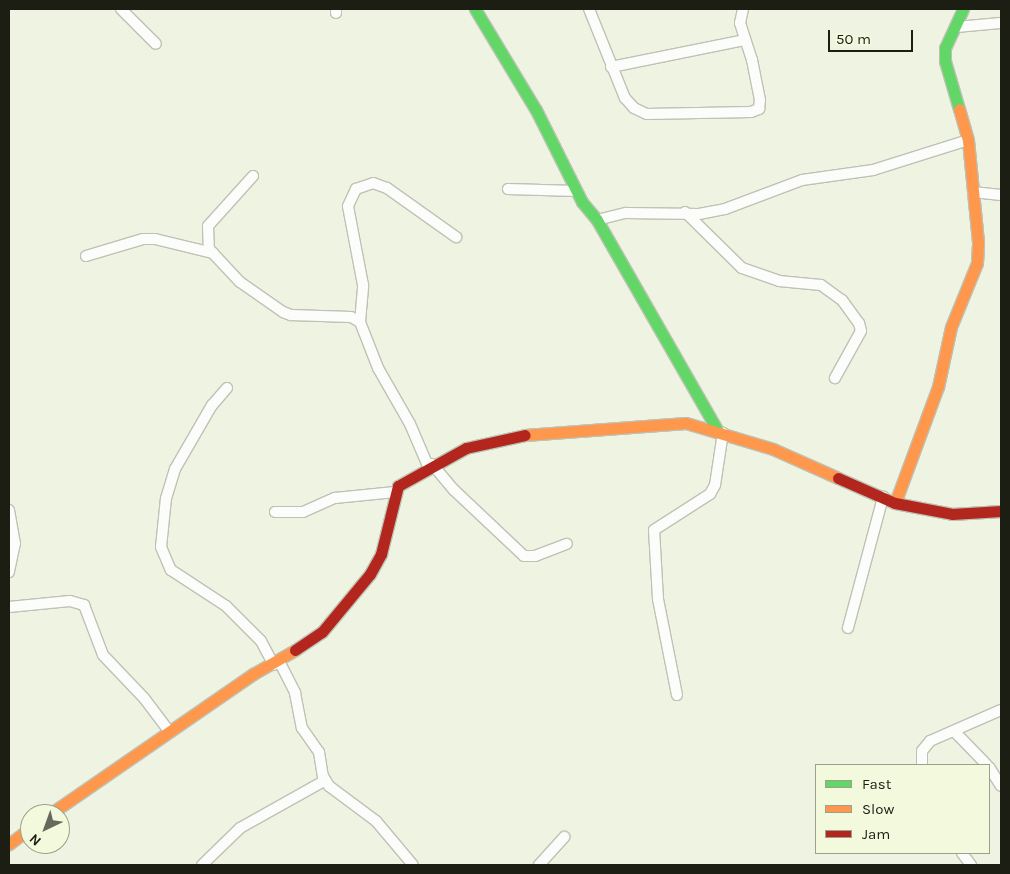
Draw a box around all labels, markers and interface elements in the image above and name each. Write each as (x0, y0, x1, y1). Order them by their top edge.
scale bar (830, 20, 915, 52)
text: 50 m (836, 30, 871, 48)
legend (815, 764, 990, 854)
text: Fast (862, 775, 891, 793)
text: Slow (862, 800, 894, 818)
north arrow (20, 804, 70, 854)
text: Jam (862, 825, 890, 843)
text: N (26, 830, 45, 849)

